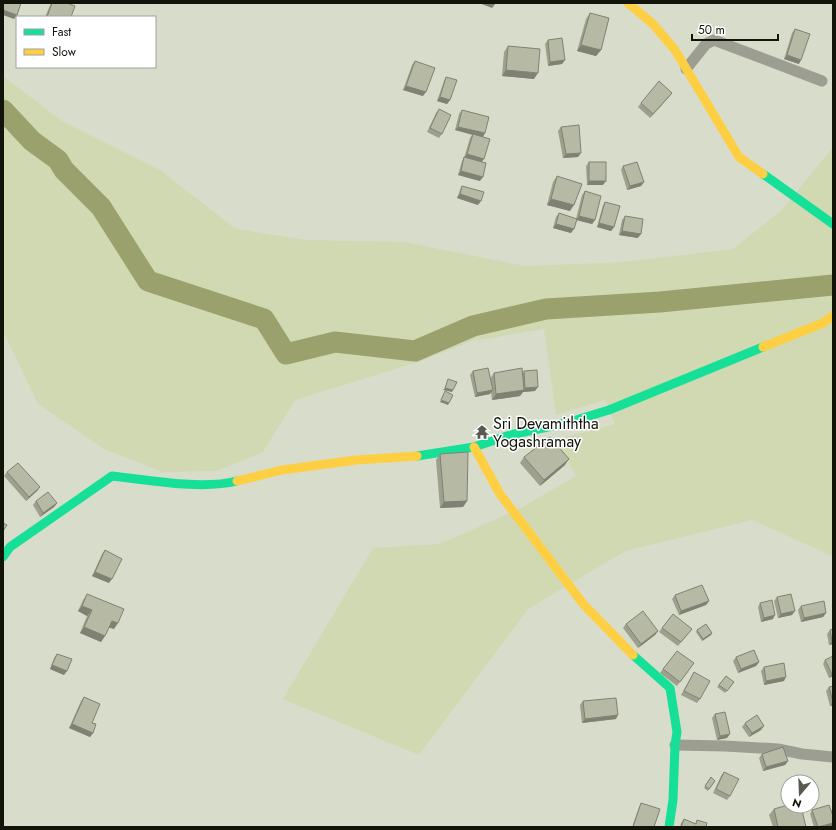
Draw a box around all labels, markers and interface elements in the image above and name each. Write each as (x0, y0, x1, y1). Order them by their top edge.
legend (16, 16, 156, 68)
scale bar (692, 16, 778, 42)
text: 50 m (698, 21, 725, 39)
text: Fast (52, 23, 71, 41)
text: Slow (52, 43, 77, 61)
place label: Sri Devamiththa Yogashramay (493, 412, 599, 453)
temple icon: Sri Devamiththa Yogashramay (474, 424, 490, 440)
north arrow (780, 774, 820, 814)
text: N (790, 794, 803, 812)

